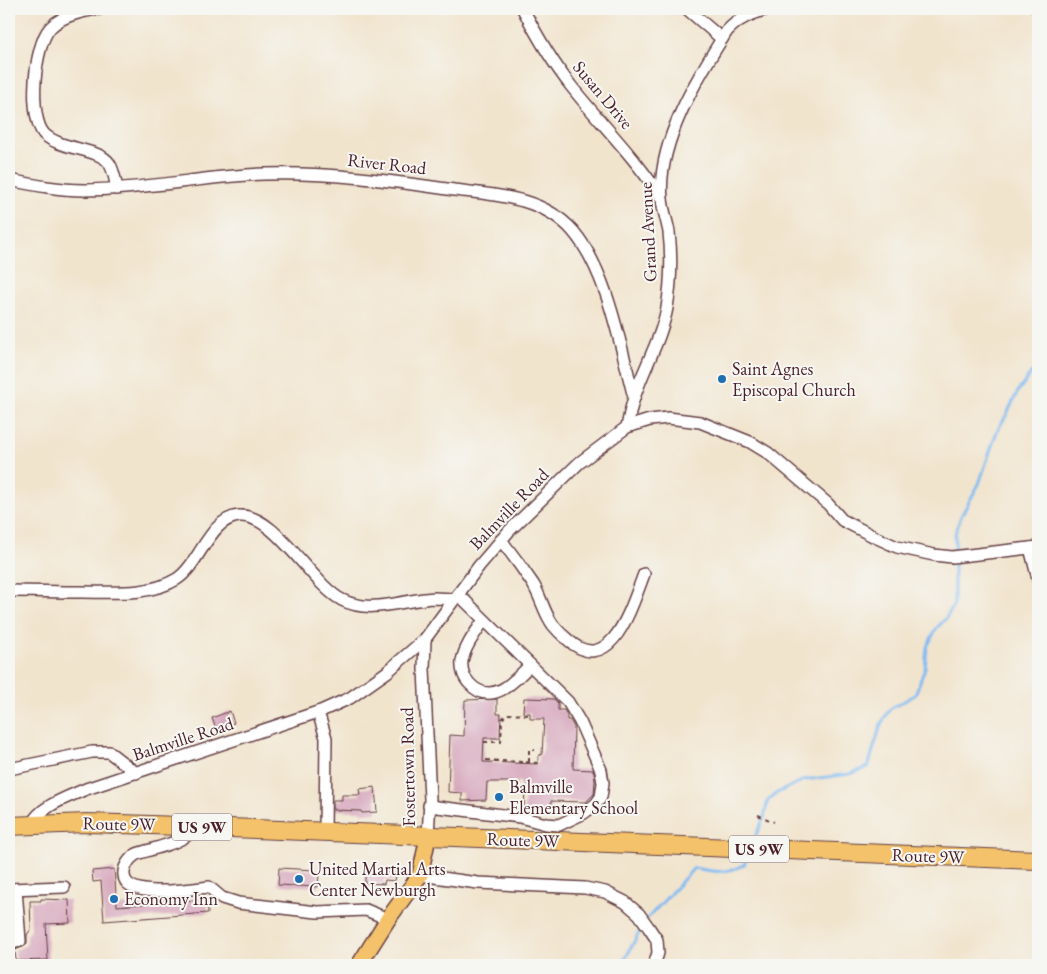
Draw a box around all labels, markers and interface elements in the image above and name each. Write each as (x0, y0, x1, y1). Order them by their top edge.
street label: Susan Drive (568, 56, 639, 134)
street label: River Road (347, 148, 428, 179)
street label: Grand Avenue (633, 181, 662, 283)
place label: Saint Agnes Episcopal Church (732, 357, 856, 401)
marker: Saint Agnes Episcopal Church (716, 373, 728, 385)
street label: Balmville Road (464, 462, 554, 554)
street label: Fostertown Road (395, 706, 420, 827)
street label: Balmville Road (129, 711, 237, 766)
place label: Balmville Elementary School (509, 775, 638, 819)
marker: Balmville Elementary School (493, 791, 505, 803)
street label: Route 9W (82, 811, 156, 836)
road number: US 9W (172, 814, 232, 840)
street label: Route 9W (486, 827, 560, 852)
road number: US 9W (729, 836, 789, 862)
street label: Route 9W (891, 843, 965, 868)
place label: United Martial Arts Center Newburgh (309, 857, 446, 901)
marker: United Martial Arts Center Newburgh (293, 873, 305, 885)
place label: Economy Inn (124, 887, 218, 910)
marker: Economy Inn (108, 893, 120, 905)

